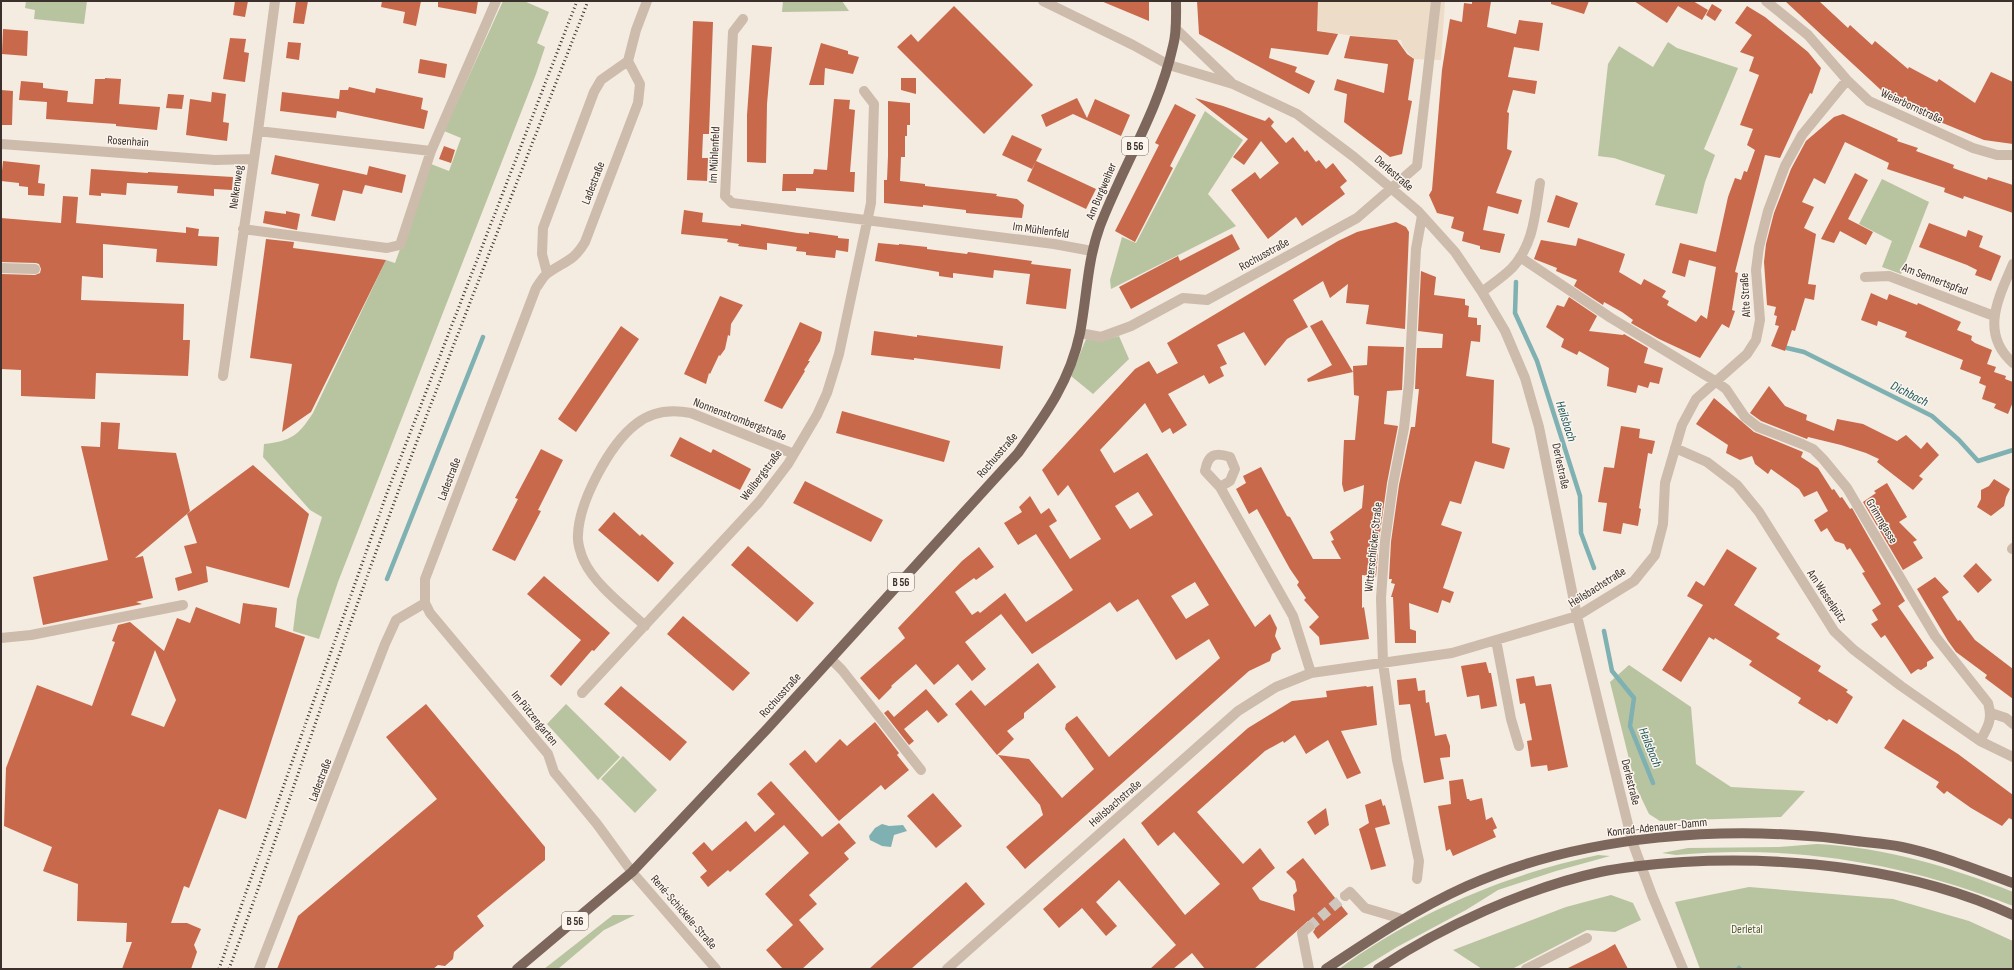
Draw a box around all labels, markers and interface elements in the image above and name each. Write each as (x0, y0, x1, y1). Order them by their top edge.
street label: Weierbornstraße (1878, 85, 1946, 128)
street label: Im Mühlenfeld (706, 126, 723, 184)
street label: Rosenhain (107, 133, 149, 150)
road number: B 56 (1122, 137, 1148, 155)
street label: Derlestraße (1371, 152, 1416, 195)
street label: Ladestraße (578, 160, 609, 207)
street label: Am Burgweiher (1082, 160, 1120, 223)
street label: Nelkenweg (226, 164, 247, 210)
street label: Im Mühlenfeld (1012, 219, 1070, 242)
street label: Rochusstraße (1236, 234, 1292, 274)
street label: Am Sennertspfad (1899, 260, 1970, 299)
street label: Alte Straße (1737, 272, 1754, 319)
water label: Dichbach (1888, 378, 1932, 410)
street label: Nonnenstrombergstraße (691, 395, 789, 444)
water label: Heilsbach (1552, 399, 1580, 444)
street label: Rochusstraße (974, 429, 1021, 481)
street label: Derlestraße (1548, 442, 1573, 491)
street label: Weilbergstraße (737, 447, 786, 504)
street label: Ladestraße (434, 456, 465, 503)
street label: Grimmgasse (1862, 496, 1901, 547)
street label: Witterschlicker Straße (1361, 501, 1386, 593)
street label: Heilsbachstraße (1566, 564, 1629, 611)
street label: Am Wesselpütz (1803, 566, 1850, 626)
road number: B 56 (888, 573, 914, 591)
street label: Rochusstraße (756, 670, 805, 721)
street label: Im Pützengarten (508, 688, 561, 749)
water label: Heilsbach (1635, 725, 1666, 770)
street label: Ladestraße (305, 757, 336, 804)
street label: Derlestraße (1618, 758, 1644, 807)
street label: Heilsbachstraße (1086, 776, 1145, 830)
street label: Konrad-Adenauer-Damm (1606, 815, 1708, 840)
street label: René-Schickele-Straße (647, 872, 720, 953)
road number: B 56 (562, 912, 588, 930)
park label: Derletal (1731, 922, 1763, 937)

